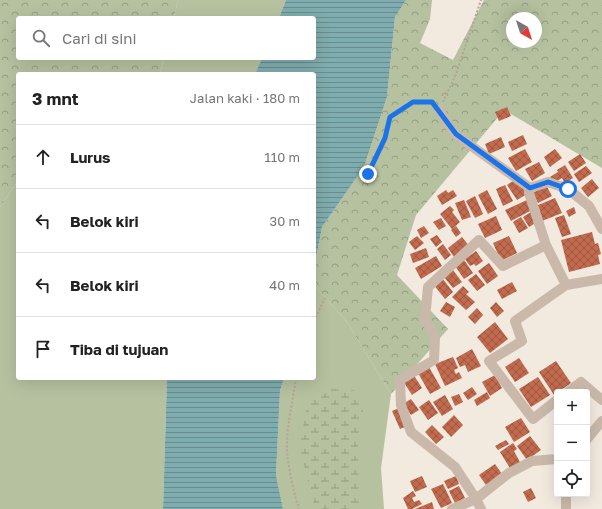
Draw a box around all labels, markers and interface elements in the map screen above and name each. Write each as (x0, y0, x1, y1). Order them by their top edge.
north arrow (506, 12, 542, 48)
search box (16, 16, 316, 60)
icon: search (30, 27, 52, 49)
text: Cari di sini (62, 29, 137, 47)
text: 3 mnt (32, 88, 79, 109)
text: Jalan kaki · 180 m (190, 90, 300, 106)
icon: ahead (32, 146, 54, 168)
text: Lurus (70, 148, 111, 166)
text: 110 m (265, 149, 300, 165)
route end (359, 165, 377, 183)
route start (559, 180, 577, 198)
icon: left (32, 210, 54, 232)
text: Belok kiri (70, 212, 139, 230)
text: 30 m (270, 213, 300, 229)
icon: left (32, 274, 54, 296)
text: Belok kiri (70, 276, 139, 294)
text: 40 m (269, 277, 300, 293)
icon: arrive (32, 338, 54, 360)
text: Tiba di tujuan (70, 340, 168, 358)
map controls (554, 389, 590, 497)
button: + (554, 389, 590, 425)
button: − (554, 425, 590, 461)
button: locate (554, 461, 590, 497)

